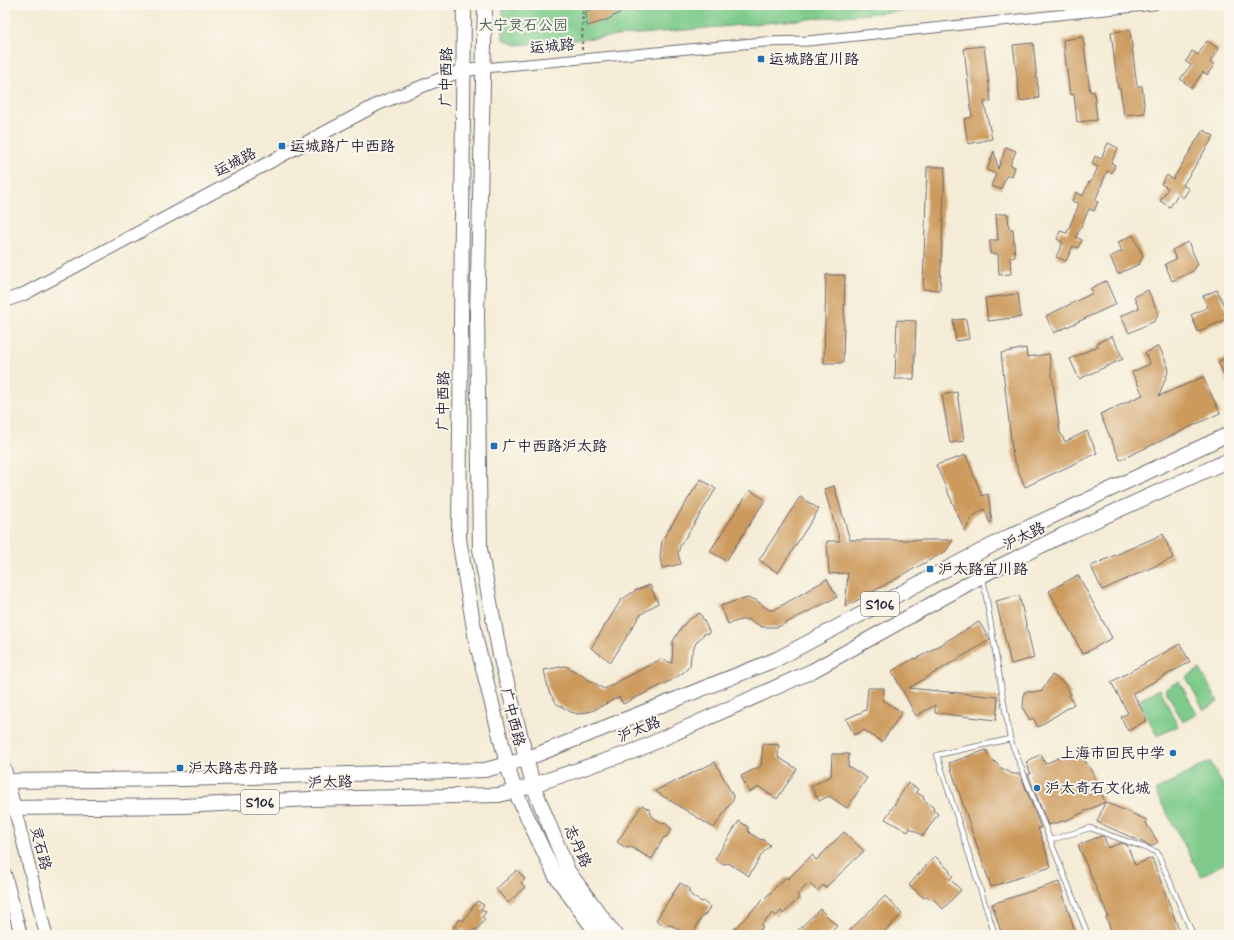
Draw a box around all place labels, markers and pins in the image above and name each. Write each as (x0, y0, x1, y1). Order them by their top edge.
place label: 运城路宜川路 (769, 50, 859, 70)
marker: 运城路宜川路 (756, 54, 766, 64)
place label: 运城路广中西路 (290, 137, 395, 157)
marker: 运城路广中西路 (277, 141, 287, 151)
place label: 广中西路沪太路 (502, 437, 607, 457)
marker: 广中西路沪太路 (489, 441, 499, 451)
place label: 沪太路宜川路 (938, 560, 1028, 580)
marker: 沪太路宜川路 (925, 564, 935, 574)
place label: 上海市回民中学 (1060, 744, 1165, 764)
marker: 上海市回民中学 (1168, 748, 1178, 758)
place label: 沪太路志丹路 (188, 759, 278, 779)
marker: 沪太路志丹路 (175, 763, 185, 773)
place label: 沪太奇石文化城 (1045, 779, 1150, 799)
marker: 沪太奇石文化城 (1032, 783, 1042, 793)

